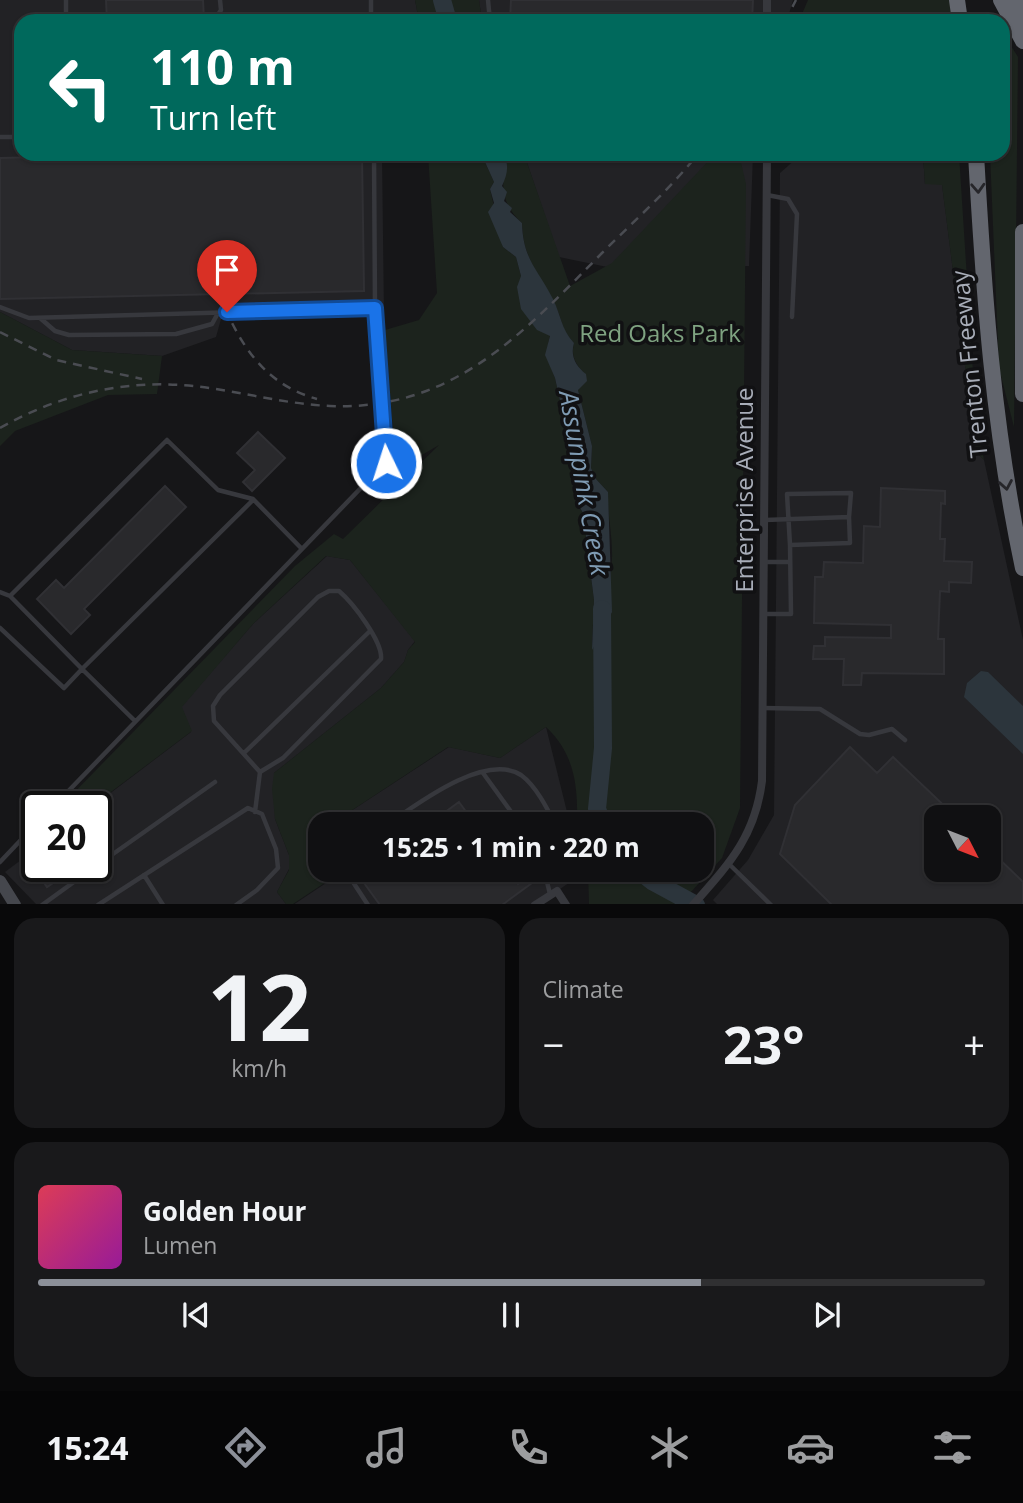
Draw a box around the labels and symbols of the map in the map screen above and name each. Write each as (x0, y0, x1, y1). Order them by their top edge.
one-way arrow (970, 183, 985, 194)
pin (197, 240, 257, 312)
street label: Trenton Freeway (942, 268, 995, 460)
park label: Red Oaks Park (579, 316, 741, 349)
water label: Assunpink Creek (551, 386, 619, 579)
street label: Enterprise Avenue (727, 387, 760, 593)
position arrow (349, 426, 423, 500)
one-way arrow (998, 480, 1013, 491)
speed limit sign: 20 (21, 791, 112, 882)
north arrow (924, 805, 1001, 882)

